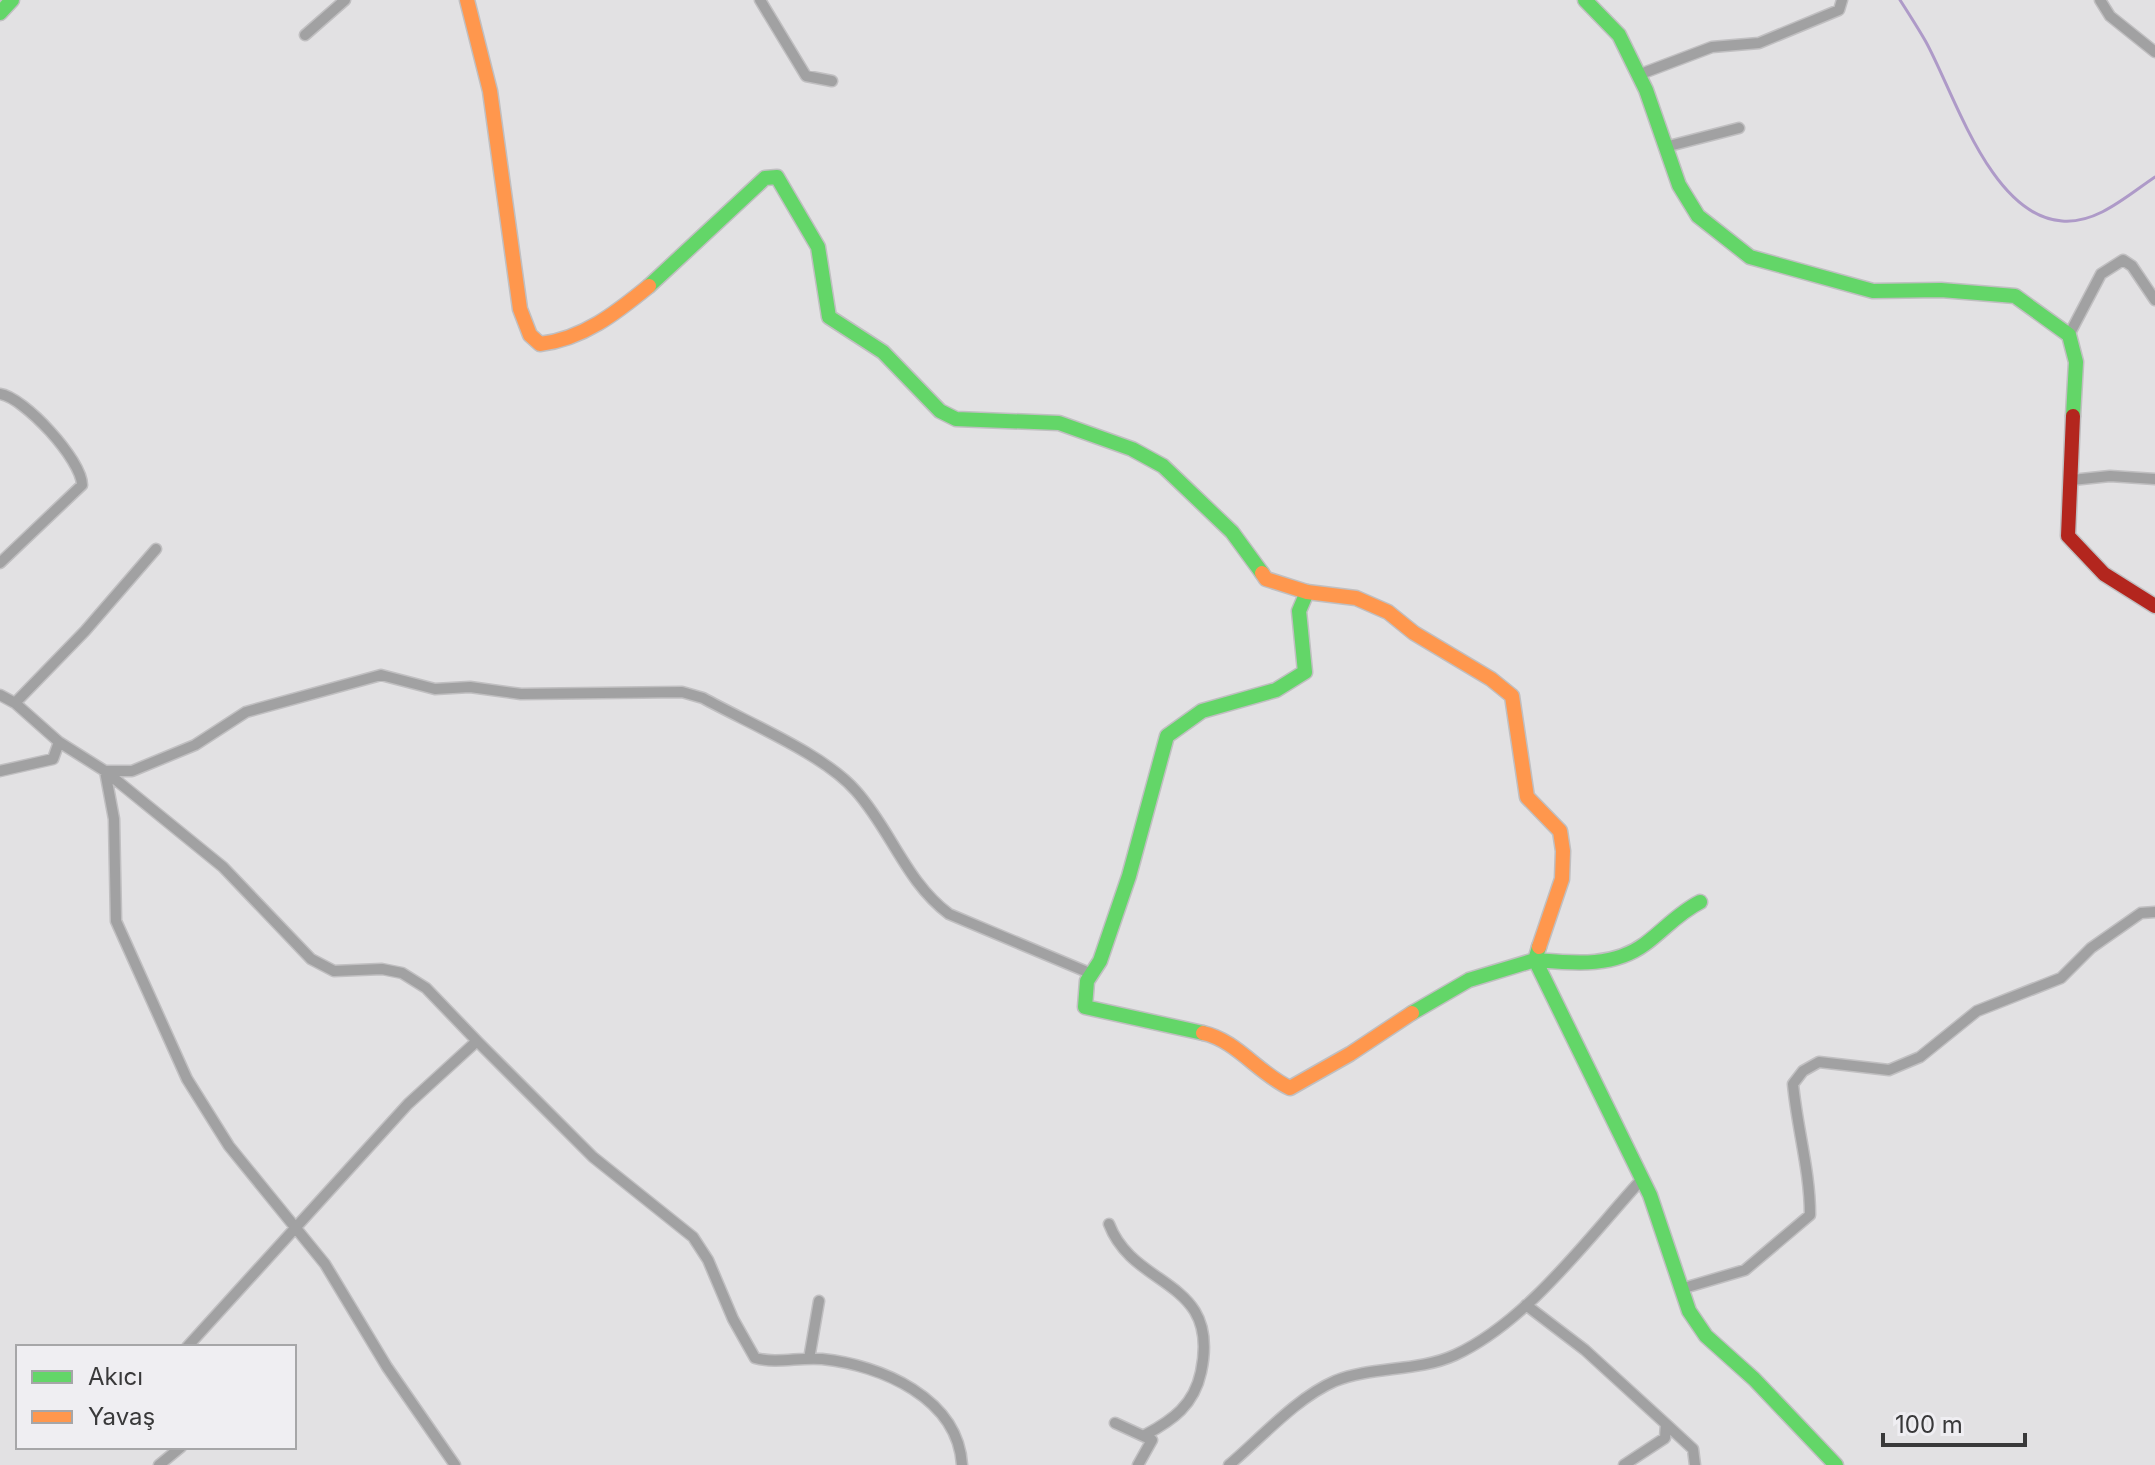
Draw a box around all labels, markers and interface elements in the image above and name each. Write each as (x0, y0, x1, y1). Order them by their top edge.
legend (16, 1345, 296, 1449)
text: Akıcı (88, 1362, 143, 1391)
scale bar (1883, 1397, 2025, 1447)
text: Yavaş (88, 1402, 155, 1431)
text: 100 m (1895, 1410, 1963, 1439)

